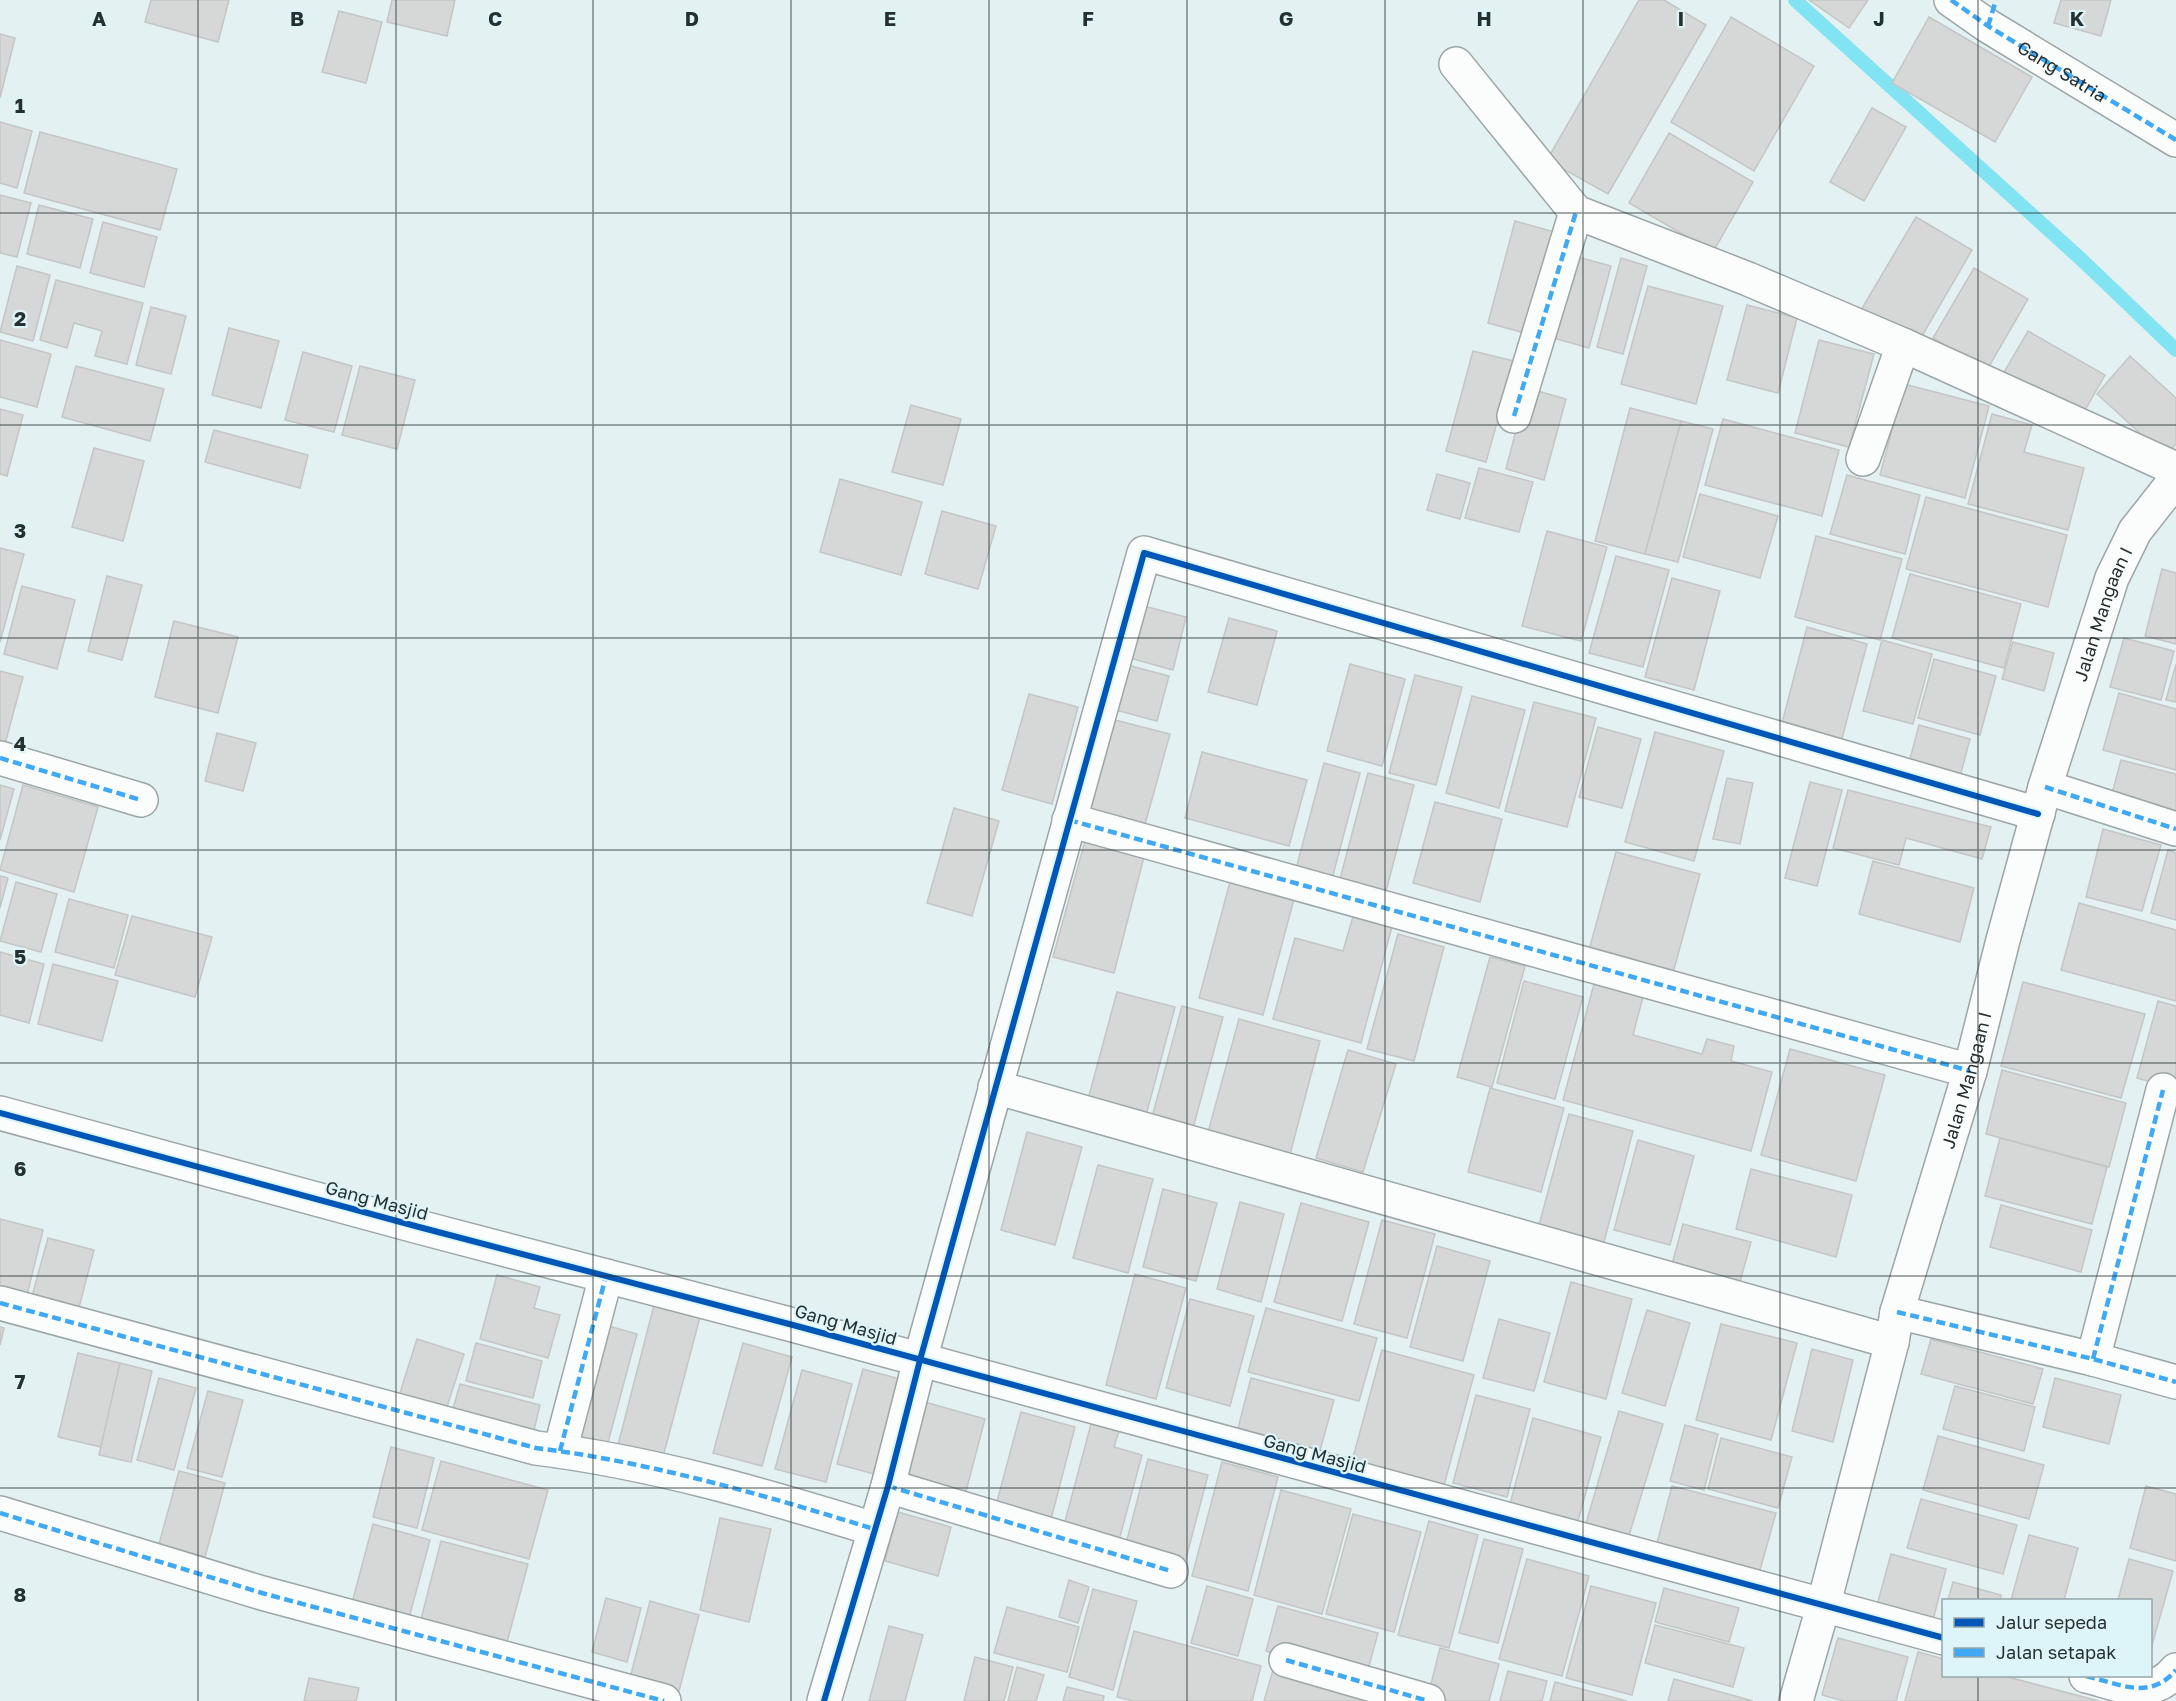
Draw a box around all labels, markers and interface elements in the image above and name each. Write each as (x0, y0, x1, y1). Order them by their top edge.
text: A (92, 6, 106, 30)
text: B (290, 6, 304, 30)
text: C (488, 6, 502, 30)
text: D (685, 6, 699, 30)
text: E (884, 6, 896, 30)
text: F (1082, 6, 1094, 30)
text: G (1279, 6, 1293, 30)
text: H (1476, 6, 1492, 30)
text: I (1678, 6, 1684, 30)
text: J (1873, 6, 1885, 30)
text: K (2070, 6, 2085, 30)
street label: Gang Satria (2014, 36, 2111, 106)
text: 1 (15, 93, 25, 117)
text: 2 (14, 306, 26, 330)
text: 3 (14, 518, 26, 542)
street label: Jalan Mangaan I (2069, 543, 2137, 684)
text: 4 (14, 731, 26, 755)
text: 5 (14, 944, 26, 968)
street label: Jalan Mangaan I (1936, 1009, 1995, 1151)
text: 6 (14, 1156, 26, 1180)
street label: Gang Masjid (323, 1176, 431, 1224)
street label: Gang Masjid (792, 1299, 900, 1349)
text: 7 (15, 1369, 26, 1393)
street label: Gang Masjid (1261, 1429, 1369, 1477)
text: 8 (14, 1582, 26, 1606)
legend (1942, 1599, 2152, 1677)
text: Jalur sepeda (1996, 1611, 2107, 1633)
text: Jalan setapak (1996, 1641, 2116, 1663)

